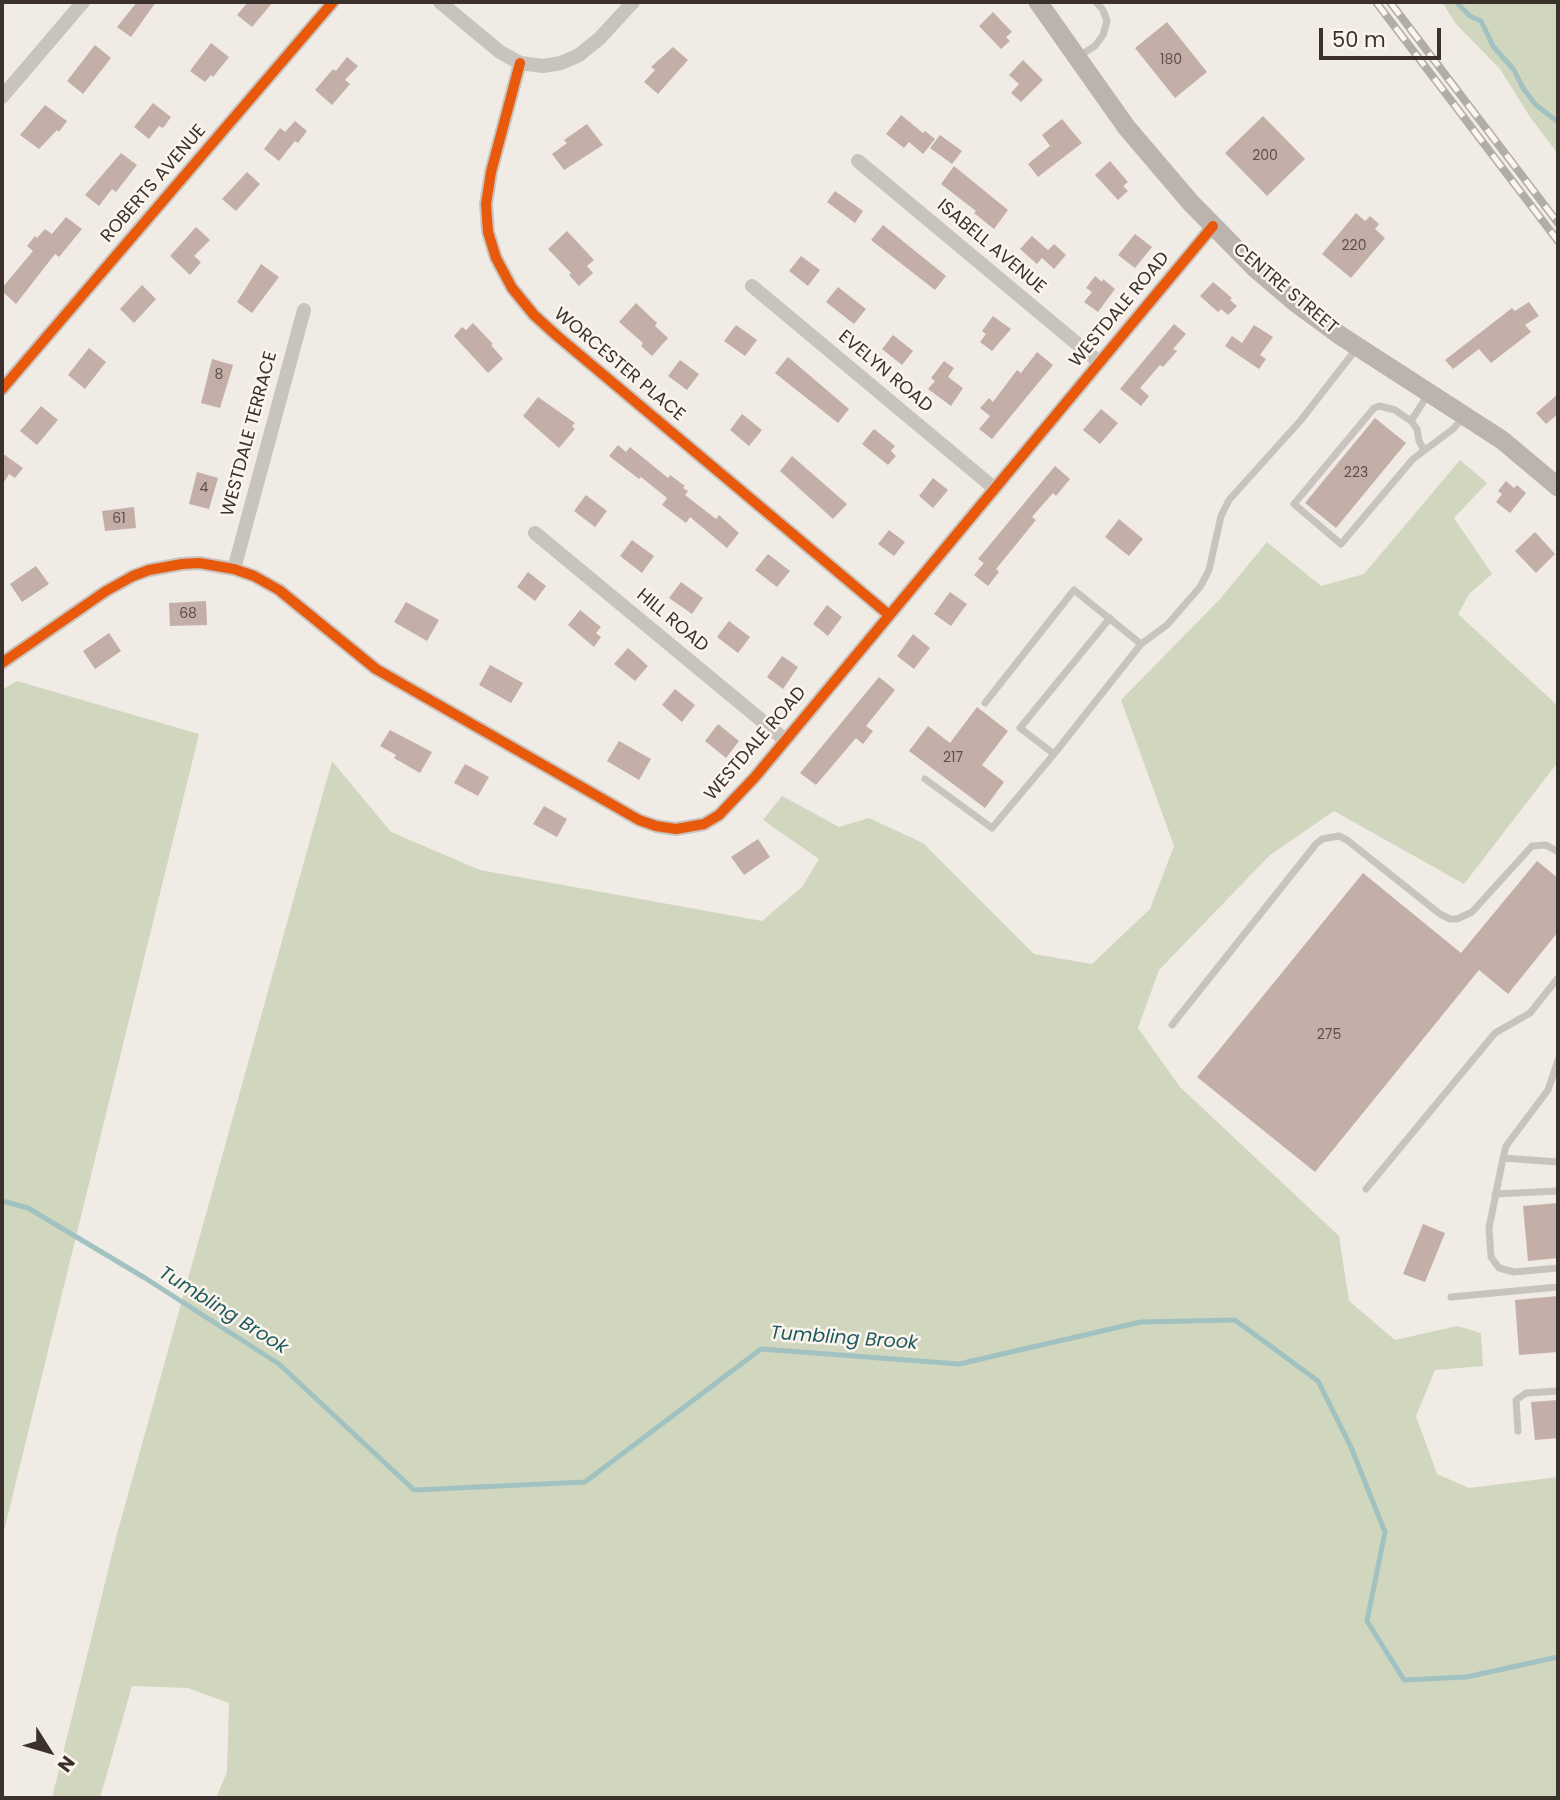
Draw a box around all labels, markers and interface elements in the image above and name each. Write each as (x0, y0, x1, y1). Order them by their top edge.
scale bar (1322, 14, 1444, 58)
text: 50 m (1332, 25, 1386, 54)
house number: 180 (1160, 52, 1182, 68)
street label: ROBERTS AVENUE (97, 121, 211, 247)
house number: 200 (1252, 148, 1278, 164)
street label: ISABELL AVENUE (932, 195, 1050, 299)
house number: 220 (1342, 238, 1366, 254)
street label: CENTRE STREET (1228, 239, 1342, 339)
street label: WESTDALE ROAD (1066, 248, 1174, 372)
street label: WORCESTER PLACE (549, 304, 689, 426)
street label: EVELYN ROAD (833, 326, 937, 418)
street label: WESTDALE TERRACE (218, 349, 282, 519)
house number: 8 (215, 367, 223, 383)
house number: 223 (1344, 465, 1368, 481)
house number: 4 (200, 480, 208, 496)
house number: 61 (112, 511, 126, 527)
street label: HILL ROAD (632, 585, 712, 657)
house number: 68 (179, 606, 197, 622)
street label: WESTDALE ROAD (701, 683, 811, 805)
house number: 217 (943, 750, 963, 766)
house number: 275 (1317, 1027, 1341, 1043)
water label: Tumbling Brook (154, 1262, 292, 1360)
water label: Tumbling Brook (770, 1322, 918, 1356)
north arrow (14, 1716, 84, 1786)
text: N (51, 1750, 81, 1778)

